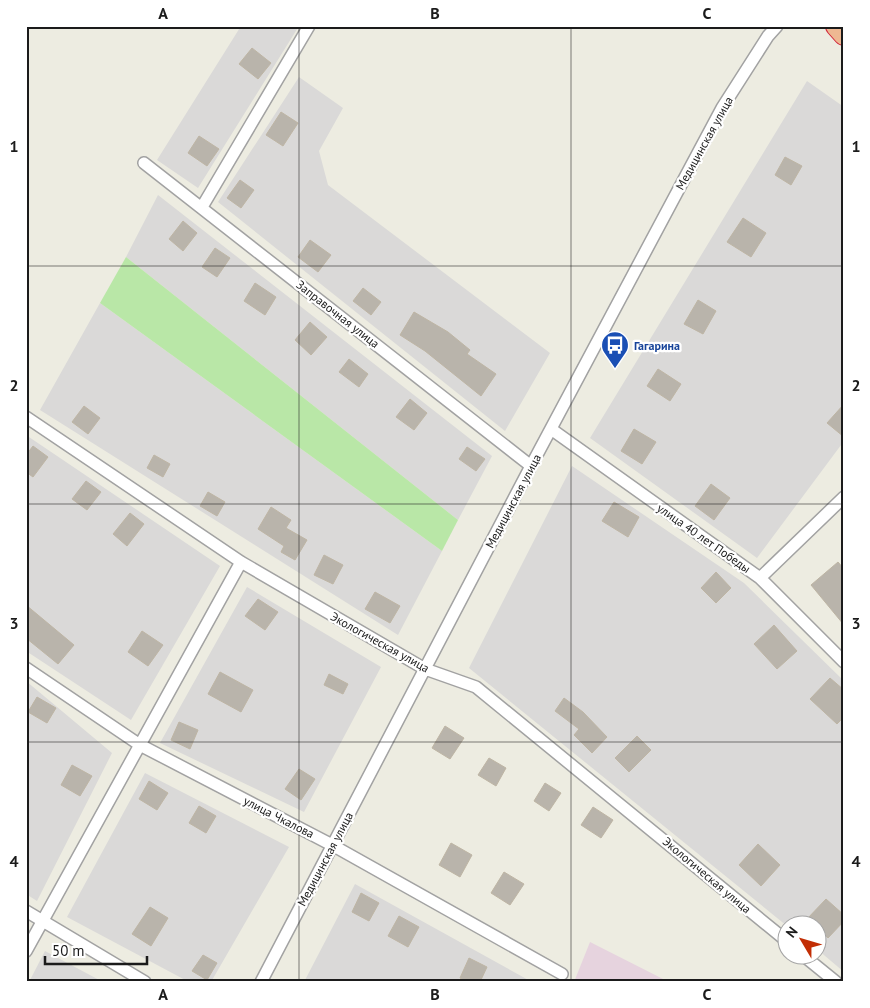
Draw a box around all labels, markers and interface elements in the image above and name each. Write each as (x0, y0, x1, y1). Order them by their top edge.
text: A (158, 3, 168, 23)
text: B (430, 3, 440, 23)
text: C (703, 3, 712, 23)
street label: Медицинская улица (672, 94, 736, 192)
text: 1 (9, 136, 19, 156)
text: 1 (851, 136, 861, 156)
street label: Заправочная улица (293, 277, 383, 351)
bus stop icon: Гагарина (600, 330, 630, 369)
place label: Гагарина (634, 338, 680, 353)
text: 2 (9, 375, 19, 395)
text: 2 (851, 375, 861, 395)
street label: Медицинская улица (482, 451, 544, 551)
street label: улица 40 лет Победы (654, 500, 754, 576)
street label: Экологическая улица (328, 609, 432, 675)
text: 3 (9, 613, 19, 633)
text: 3 (851, 613, 861, 633)
street label: улица Чкалова (241, 793, 317, 841)
street label: Медицинская улица (294, 809, 356, 909)
street label: Экологическая улица (660, 834, 754, 916)
text: 4 (9, 851, 19, 871)
text: 4 (851, 851, 861, 871)
north arrow (778, 916, 828, 966)
text: N (782, 923, 802, 941)
scale bar (45, 933, 148, 965)
text: 50 m (52, 941, 85, 960)
text: A (158, 984, 168, 1004)
text: B (430, 984, 440, 1004)
text: C (703, 984, 712, 1004)

